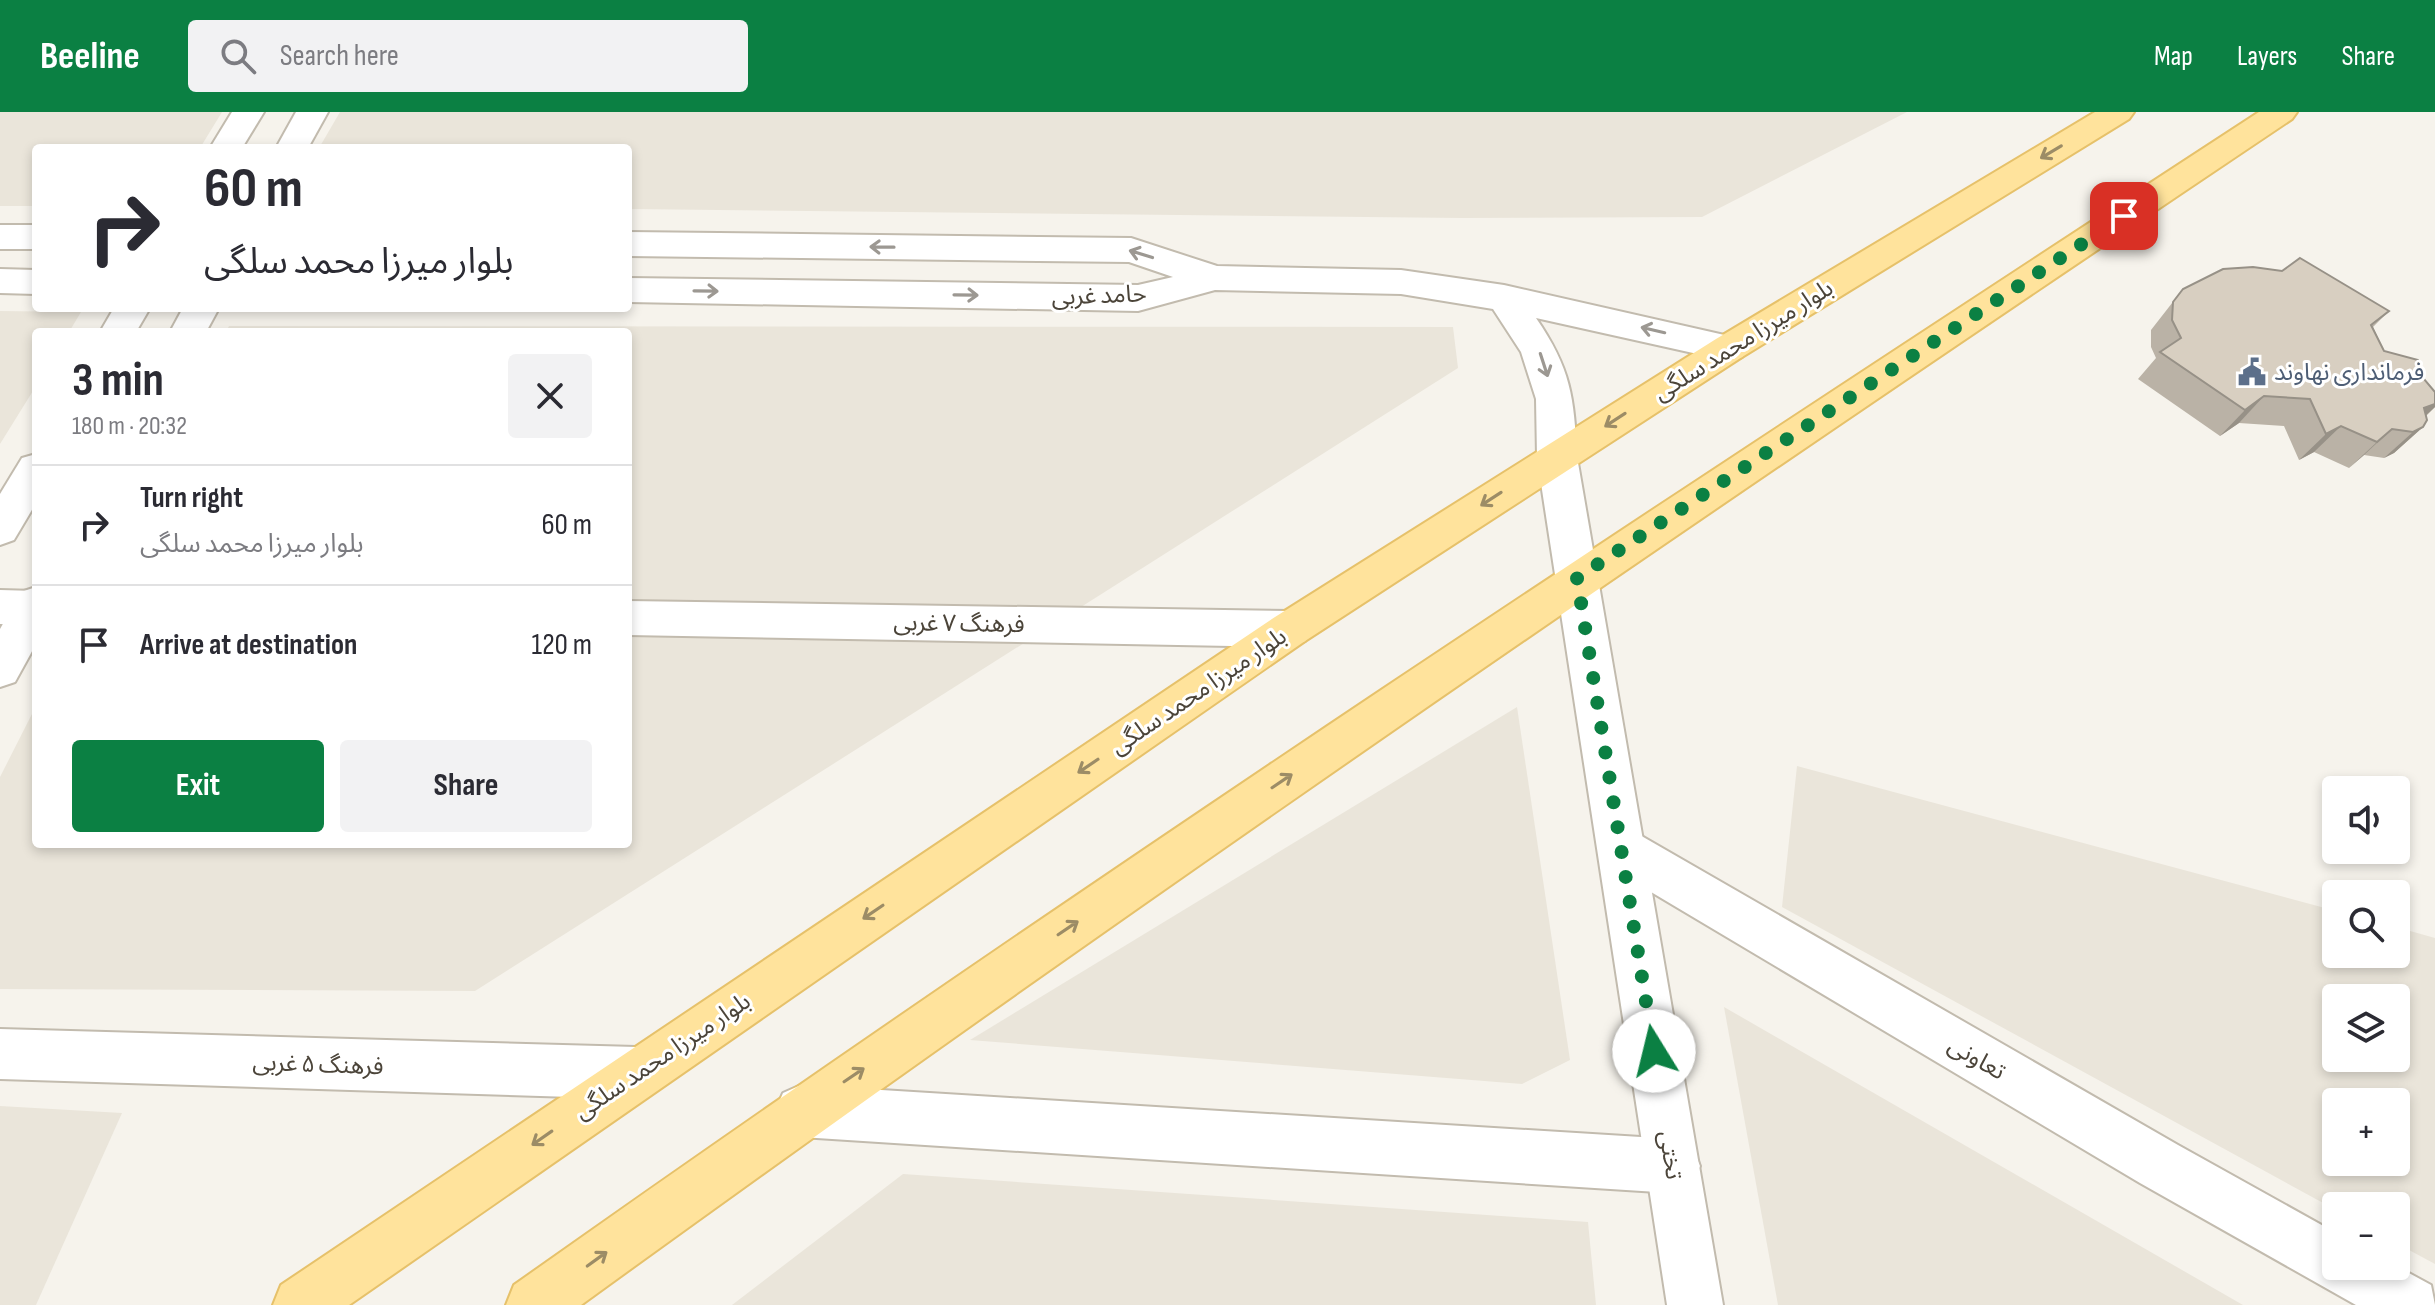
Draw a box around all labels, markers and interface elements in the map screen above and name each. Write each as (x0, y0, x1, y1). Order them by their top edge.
search box (188, 20, 748, 92)
text: Beeline (40, 34, 140, 79)
icon: search (216, 34, 260, 78)
text: Search here (280, 38, 399, 74)
text: Map (2154, 40, 2193, 73)
text: Layers (2237, 40, 2297, 73)
text: Share (2341, 40, 2395, 73)
one-way arrow (2040, 145, 2063, 161)
text: 60 m (204, 156, 303, 223)
icon: right (72, 176, 176, 280)
pin (2090, 182, 2158, 250)
icon: arrive (2102, 194, 2146, 238)
one-way arrow (869, 239, 896, 255)
text: بلوار میرزا محمد سلگی (204, 241, 514, 284)
one-way arrow (1129, 246, 1154, 260)
street label: بلوار میرزا محمد سلگی (1648, 273, 1838, 407)
street label: حامد غربی (1051, 279, 1147, 312)
one-way arrow (692, 283, 719, 299)
one-way arrow (952, 287, 979, 303)
one-way arrow (1640, 321, 1666, 336)
text: 3 min (72, 352, 164, 409)
one-way arrow (1537, 352, 1552, 377)
button: close (508, 354, 592, 438)
public building icon: فرمانداری نهاوند (2237, 357, 2267, 387)
place label: فرمانداری نهاوند (2274, 358, 2424, 387)
text: 180 m · 20:32 (72, 411, 187, 442)
one-way arrow (1604, 412, 1626, 429)
text: Turn right (140, 480, 243, 516)
one-way arrow (1481, 491, 1503, 508)
icon: right (72, 503, 116, 547)
text: 60 m (541, 507, 592, 543)
text: بلوار میرزا محمد سلگی (140, 529, 364, 560)
street label: فرهنگ ۷ غربی (893, 608, 1025, 639)
street label: بلوار میرزا محمد سلگی (1105, 622, 1292, 761)
icon: arrive (72, 623, 116, 667)
text: Arrive at destination (140, 627, 357, 663)
text: 120 m (531, 627, 592, 663)
button: Exit (72, 740, 324, 832)
button: Share (340, 740, 592, 832)
one-way arrow (1077, 758, 1099, 774)
one-way arrow (1271, 772, 1293, 789)
map controls (2322, 776, 2410, 1280)
button: sound (2322, 776, 2410, 864)
button: search (2322, 880, 2410, 968)
one-way arrow (862, 904, 884, 921)
one-way arrow (1056, 920, 1079, 936)
button: layers (2322, 984, 2410, 1072)
street label: بلوار میرزا محمد سلگی (569, 987, 756, 1126)
position arrow (1612, 1009, 1696, 1093)
street label: تعاونی (1943, 1030, 2011, 1086)
street label: فرهنگ ۵ غربی (252, 1048, 384, 1081)
one-way arrow (842, 1067, 864, 1083)
button: + (2322, 1088, 2410, 1176)
street label: تختی (1652, 1129, 1689, 1182)
one-way arrow (532, 1130, 554, 1146)
button: − (2322, 1192, 2410, 1280)
one-way arrow (586, 1251, 607, 1268)

